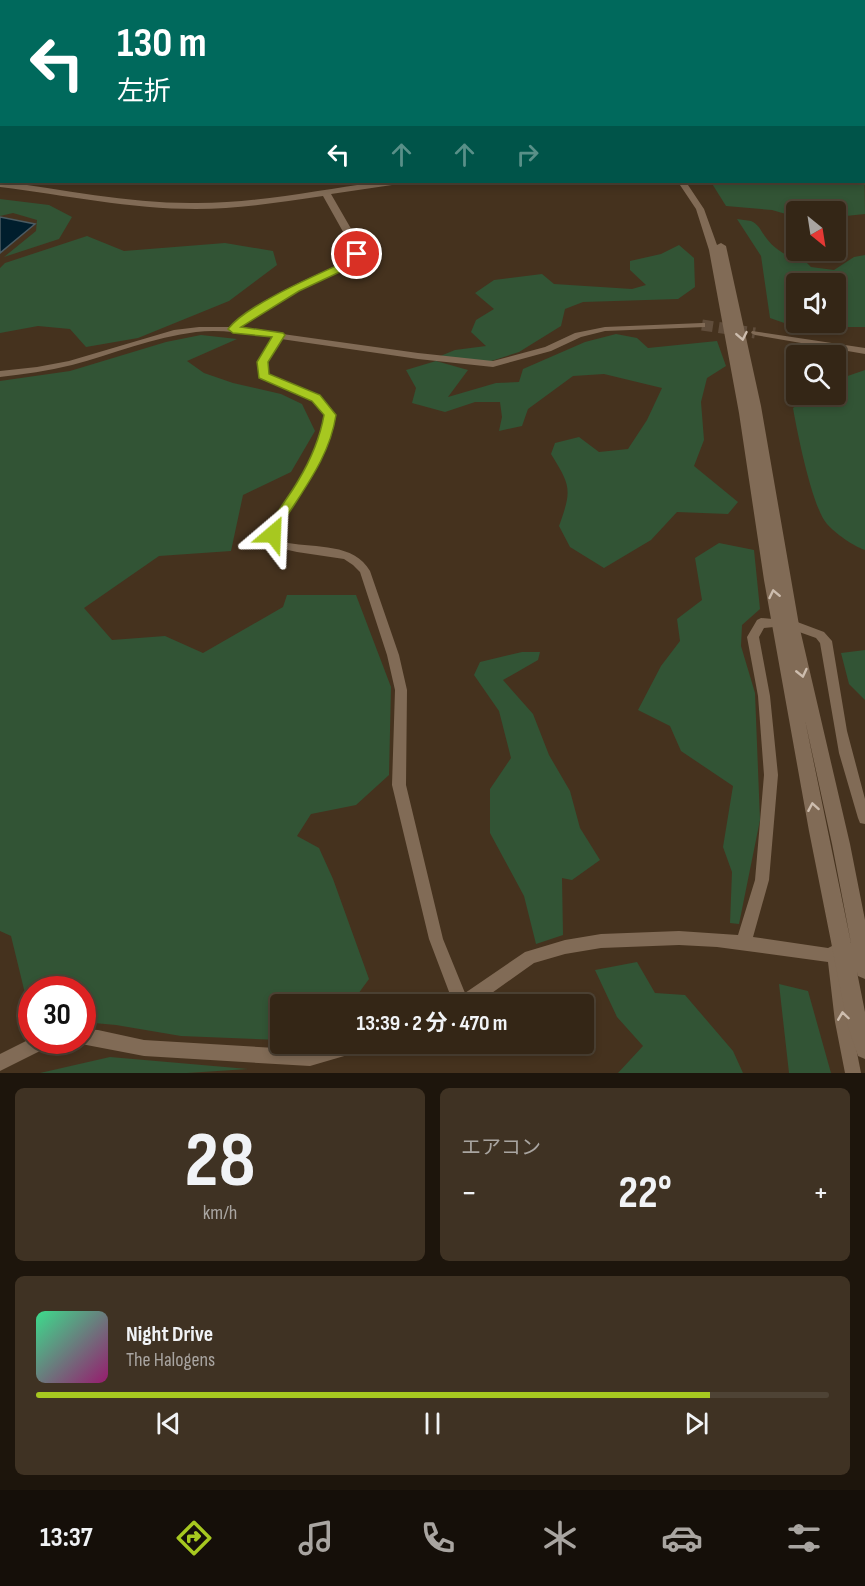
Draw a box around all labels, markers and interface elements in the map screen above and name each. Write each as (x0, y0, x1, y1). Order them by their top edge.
text: 130 m (117, 18, 207, 69)
icon: left (18, 24, 96, 102)
text: 左折 (117, 76, 171, 108)
icon: left (322, 138, 355, 171)
icon: ahead (385, 138, 418, 171)
icon: ahead (448, 138, 481, 171)
icon: right (511, 138, 544, 171)
north arrow (786, 201, 846, 261)
map controls (786, 201, 846, 405)
pin (331, 228, 382, 279)
icon: arrive (340, 237, 373, 270)
button: sound (786, 273, 846, 333)
one-way arrow (735, 331, 748, 341)
button: search (786, 345, 846, 405)
position arrow (241, 502, 305, 566)
one-way arrow (768, 589, 781, 599)
one-way arrow (795, 668, 808, 678)
one-way arrow (808, 802, 820, 811)
speed limit sign: 30 (18, 976, 96, 1054)
text: 13:39 · 2 分 · 470 m (357, 1010, 507, 1037)
one-way arrow (837, 1011, 849, 1020)
text: 28 (185, 1115, 255, 1208)
text: エアコン (461, 1136, 541, 1160)
text: 22° (618, 1166, 672, 1221)
text: − (461, 1173, 477, 1213)
text: + (813, 1173, 829, 1213)
text: km/h (203, 1201, 237, 1225)
text: Night Drive (126, 1321, 213, 1348)
text: The Halogens (126, 1348, 215, 1372)
icon: previous (152, 1407, 185, 1440)
icon: pause (416, 1407, 449, 1440)
icon: next (680, 1407, 713, 1440)
icon: directions (173, 1517, 215, 1559)
icon: music (295, 1517, 337, 1559)
icon: phone (417, 1517, 459, 1559)
icon: climate (539, 1517, 581, 1559)
icon: car (661, 1517, 703, 1559)
icon: filters (783, 1517, 825, 1559)
text: 13:37 (40, 1522, 93, 1554)

